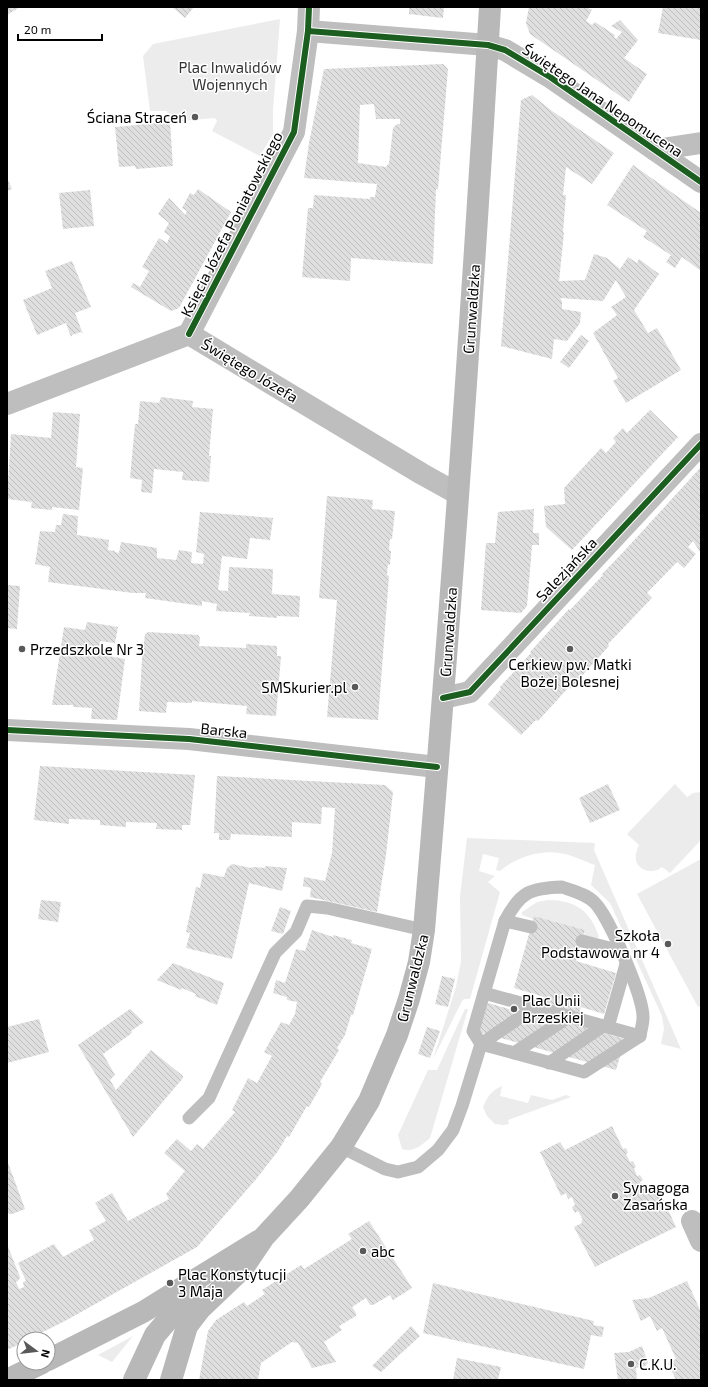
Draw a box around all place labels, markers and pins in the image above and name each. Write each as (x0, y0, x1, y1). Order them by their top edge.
place label: Ściana Straceń (87, 108, 187, 126)
marker: Ściana Straceń (190, 112, 200, 122)
place label: Przedszkole Nr 3 (30, 640, 144, 658)
marker: Przedszkole Nr 3 (17, 644, 27, 654)
marker: Cerkiew pw. Matki Bożej Bolesnej (565, 644, 575, 654)
place label: Cerkiew pw. Matki Bożej Bolesnej (508, 655, 632, 691)
place label: SMSkurier.pl (261, 678, 348, 696)
marker: SMSkurier.pl (350, 682, 360, 692)
place label: Szkoła Podstawowa nr 4 (541, 926, 660, 961)
marker: Szkoła Podstawowa nr 4 (663, 939, 673, 949)
place label: Plac Unii Brzeskiej (522, 991, 584, 1027)
marker: Plac Unii Brzeskiej (509, 1004, 519, 1014)
place label: Synagoga Zasańska (623, 1178, 690, 1213)
marker: Synagoga Zasańska (610, 1191, 620, 1201)
place label: abc (371, 1242, 395, 1260)
marker: abc (358, 1246, 368, 1256)
place label: Plac Konstytucji 3 Maja (178, 1265, 286, 1301)
marker: Plac Konstytucji 3 Maja (165, 1278, 175, 1288)
place label: C.K.U. (639, 1355, 676, 1373)
marker: C.K.U. (626, 1359, 636, 1369)

